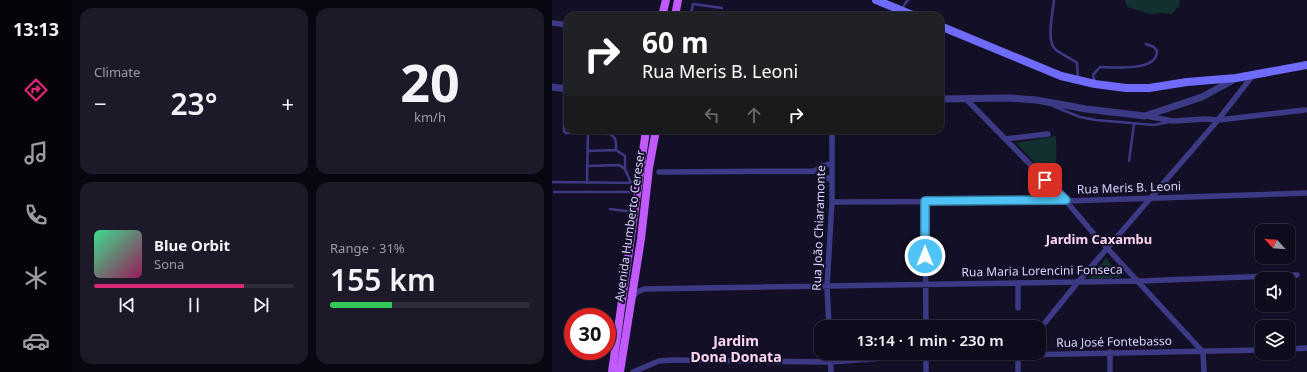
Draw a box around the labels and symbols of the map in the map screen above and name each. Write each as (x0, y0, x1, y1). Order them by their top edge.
street label: Avenida Humberto Cereser (610, 149, 649, 303)
pin (1028, 163, 1062, 197)
street label: Rua João Chiaramonte (808, 165, 829, 291)
street label: Rua Meris B. Leoni (1077, 177, 1181, 198)
north arrow (1255, 224, 1295, 264)
district label: Jardim Caxambu (1045, 230, 1152, 248)
position arrow (904, 235, 946, 277)
street label: Rua Maria Lorencini Fonseca (961, 261, 1123, 280)
speed limit sign: 30 (564, 308, 616, 360)
district label: Jardim Dona Donata (690, 331, 782, 366)
street label: Rua José Fontebasso (1056, 332, 1172, 351)

